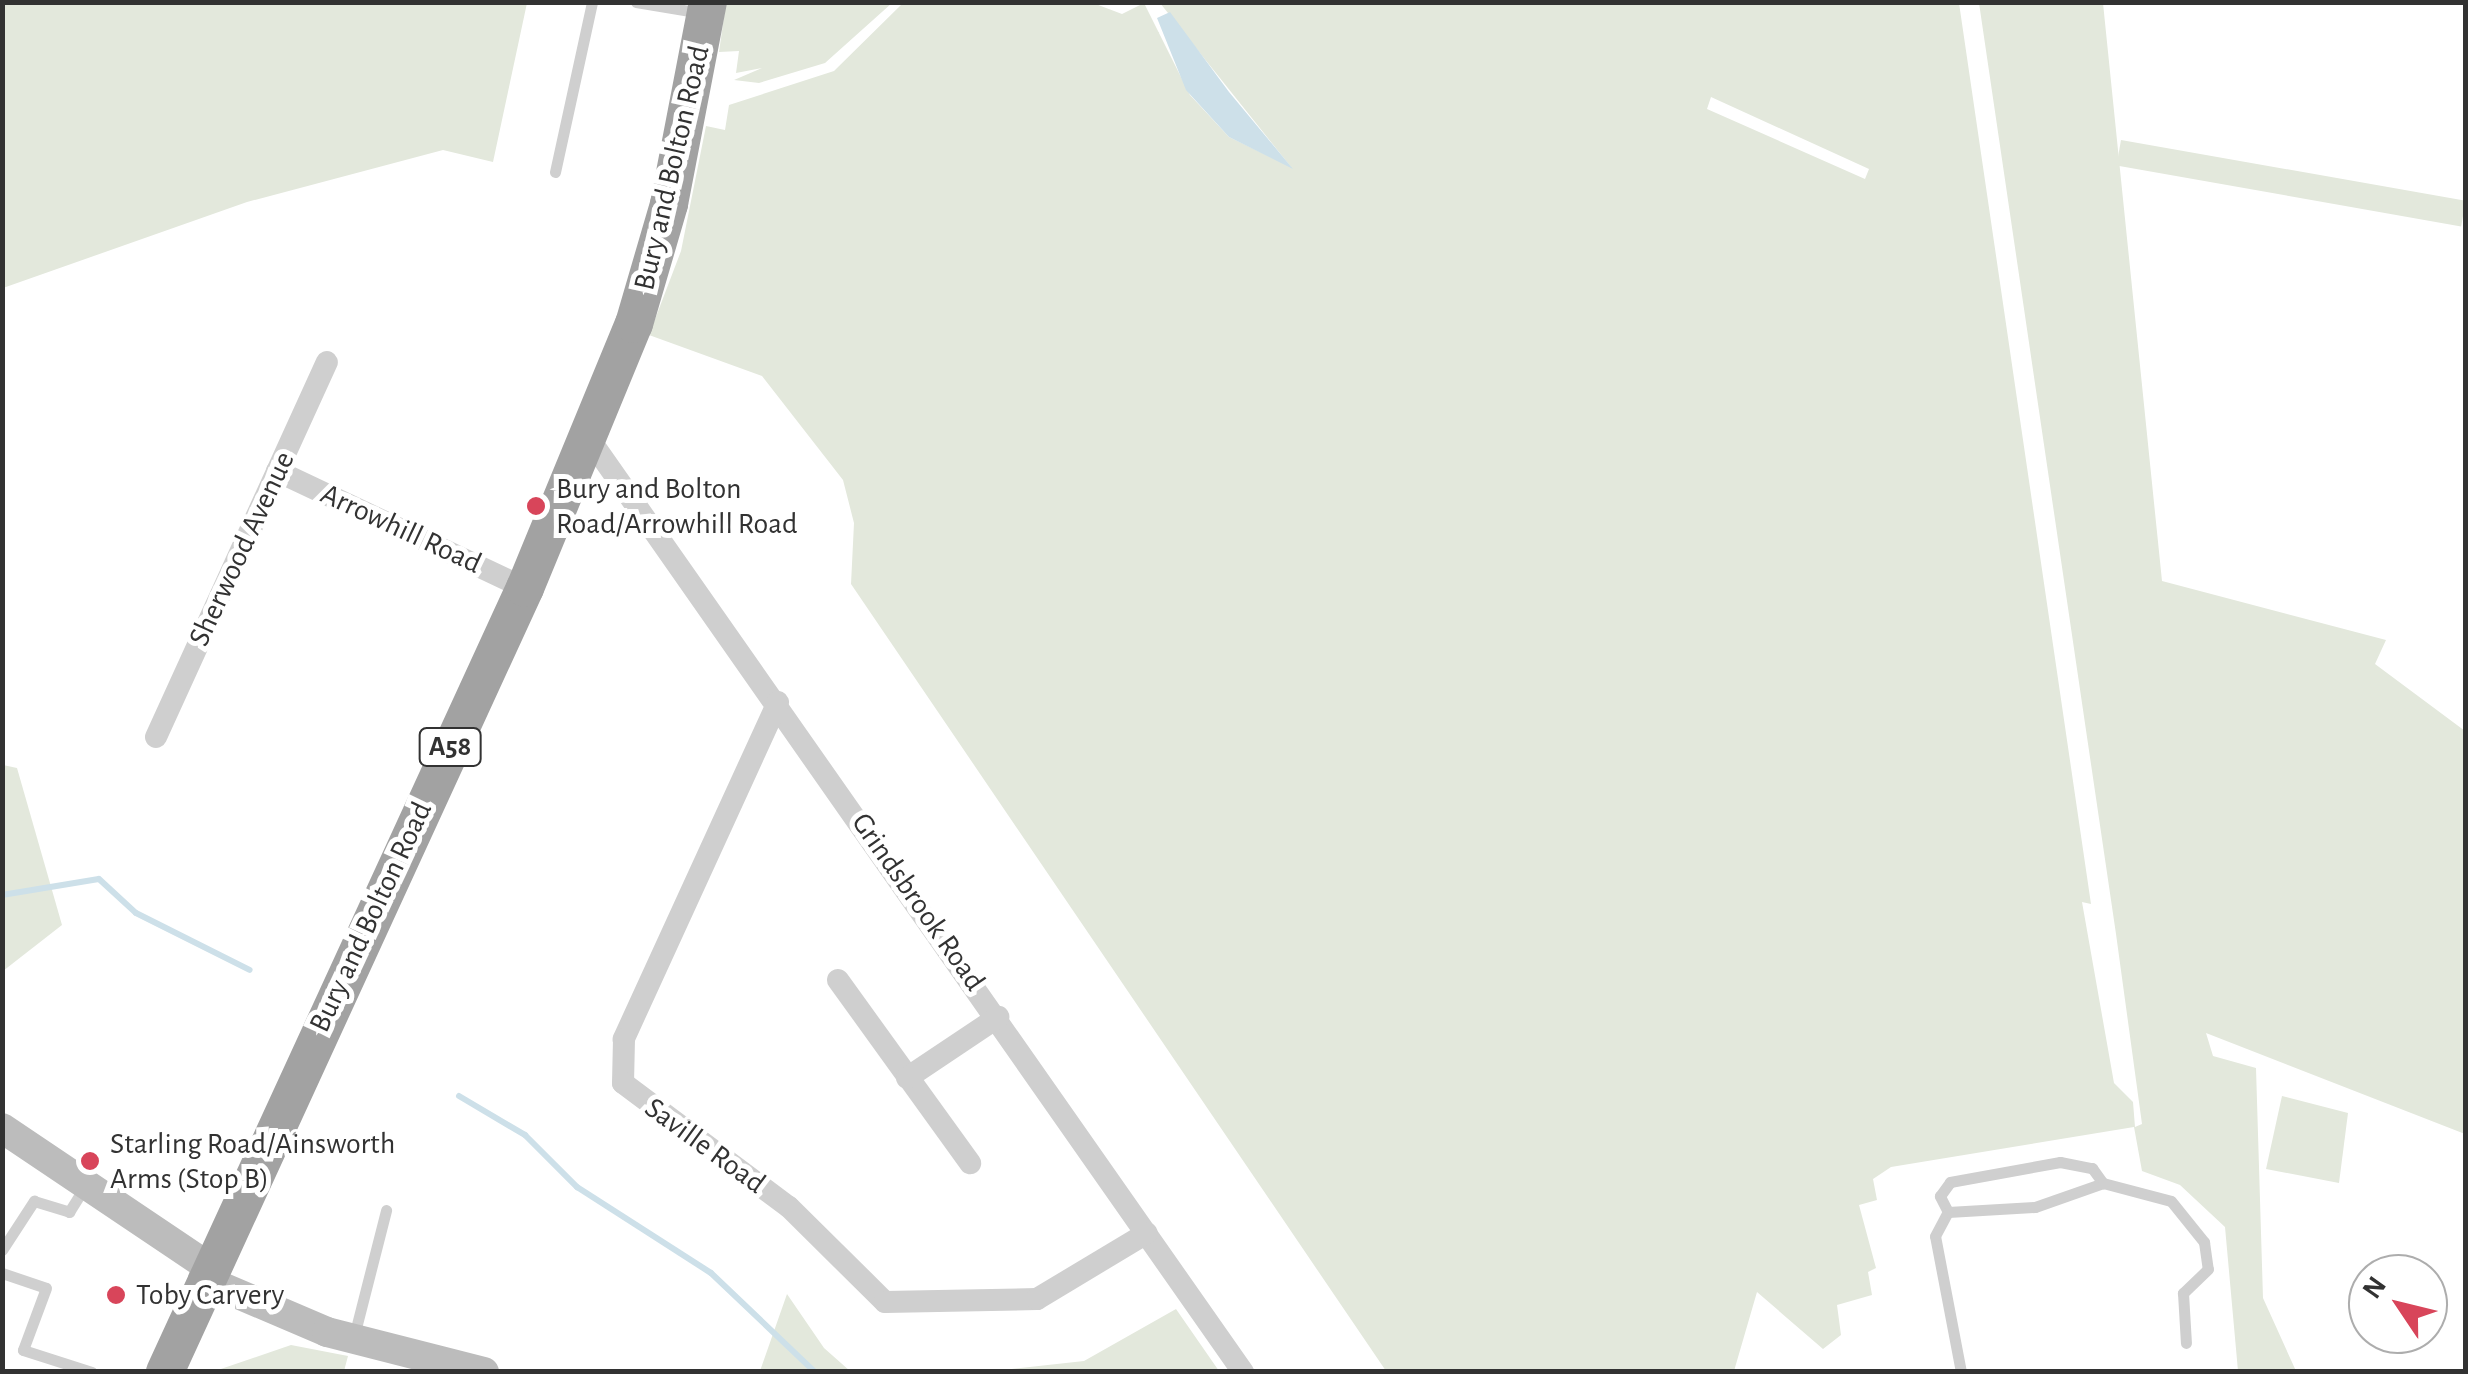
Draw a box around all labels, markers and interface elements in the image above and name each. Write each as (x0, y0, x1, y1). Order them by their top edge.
street label: Bury and Bolton Road (626, 42, 718, 294)
street label: Sherwood Avenue (181, 446, 303, 652)
place label: Bury and Bolton Road/Arrowhill Road (556, 471, 797, 542)
street label: Arrowhill Road (315, 476, 487, 582)
marker: Bury and Bolton Road/Arrowhill Road (525, 495, 547, 517)
road number: A58 (418, 724, 482, 770)
street label: Bury and Bolton Road (302, 796, 440, 1038)
street label: Grindsbrook Road (843, 806, 993, 998)
street label: Saville Road (638, 1090, 772, 1202)
place label: Starling Road/Ainsworth Arms (Stop B) (110, 1126, 395, 1196)
marker: Starling Road/Ainsworth Arms (Stop B) (79, 1150, 101, 1172)
north arrow (2348, 1254, 2448, 1354)
text: N (2358, 1272, 2392, 1304)
place label: Toby Carvery (136, 1277, 284, 1313)
marker: Toby Carvery (105, 1284, 127, 1306)

